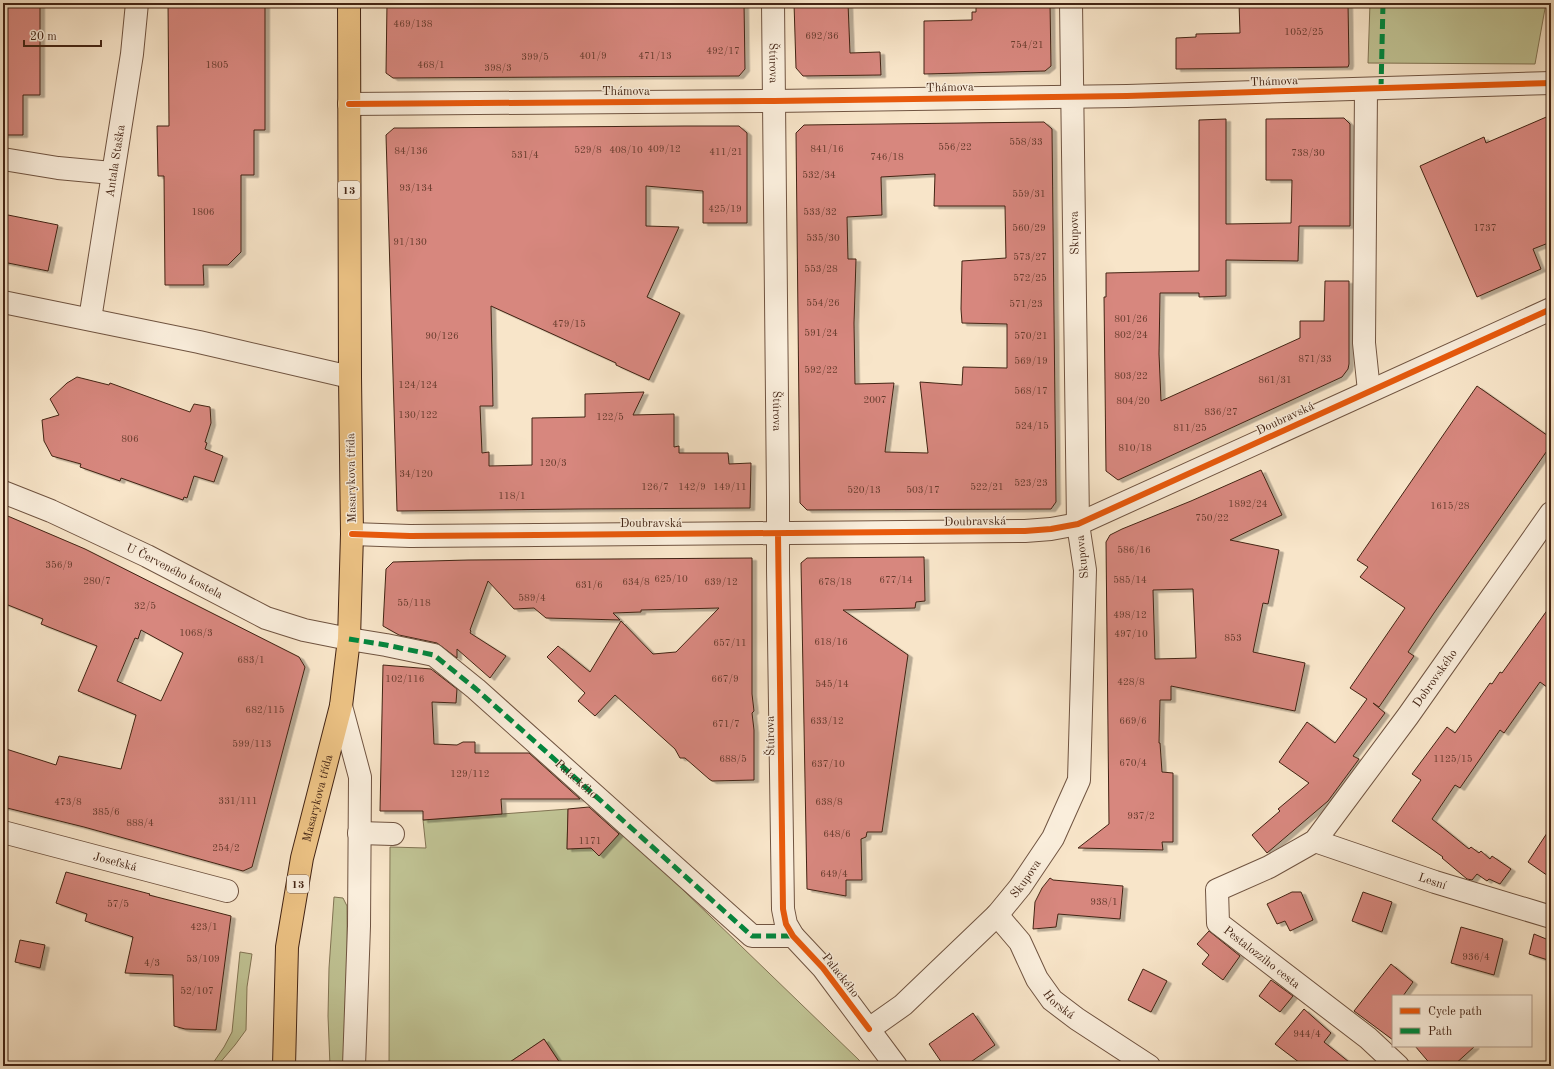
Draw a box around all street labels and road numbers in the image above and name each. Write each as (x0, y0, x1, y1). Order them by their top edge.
street label: Štúrova (766, 43, 782, 83)
street label: Thámova (1250, 75, 1298, 89)
street label: Thámova (926, 82, 974, 94)
street label: Thámova (602, 86, 650, 98)
street label: Antala Staška (104, 124, 128, 198)
road number: 13 (338, 181, 360, 199)
street label: Skupova (1069, 211, 1081, 255)
street label: Štúrova (770, 391, 786, 431)
street label: Doubravská (1255, 400, 1316, 437)
street label: Masarykova třída (345, 433, 359, 523)
street label: Doubravská (944, 515, 1006, 529)
street label: Doubravská (620, 518, 682, 530)
street label: Skupova (1075, 534, 1091, 579)
street label: U Červeného kostela (124, 542, 225, 601)
street label: Dobrovského (1411, 647, 1460, 710)
street label: Štúrova (761, 716, 777, 756)
street label: Masarykova třída (301, 753, 335, 844)
street label: Palackého (552, 758, 599, 802)
street label: Josefská (92, 851, 138, 874)
street label: Skupova (1009, 858, 1044, 901)
street label: Lesní (1417, 872, 1448, 892)
road number: 13 (287, 875, 309, 893)
street label: Pestalozziho cesta (1221, 924, 1302, 991)
street label: Palackého (819, 951, 861, 1000)
street label: Horská (1040, 988, 1076, 1022)

